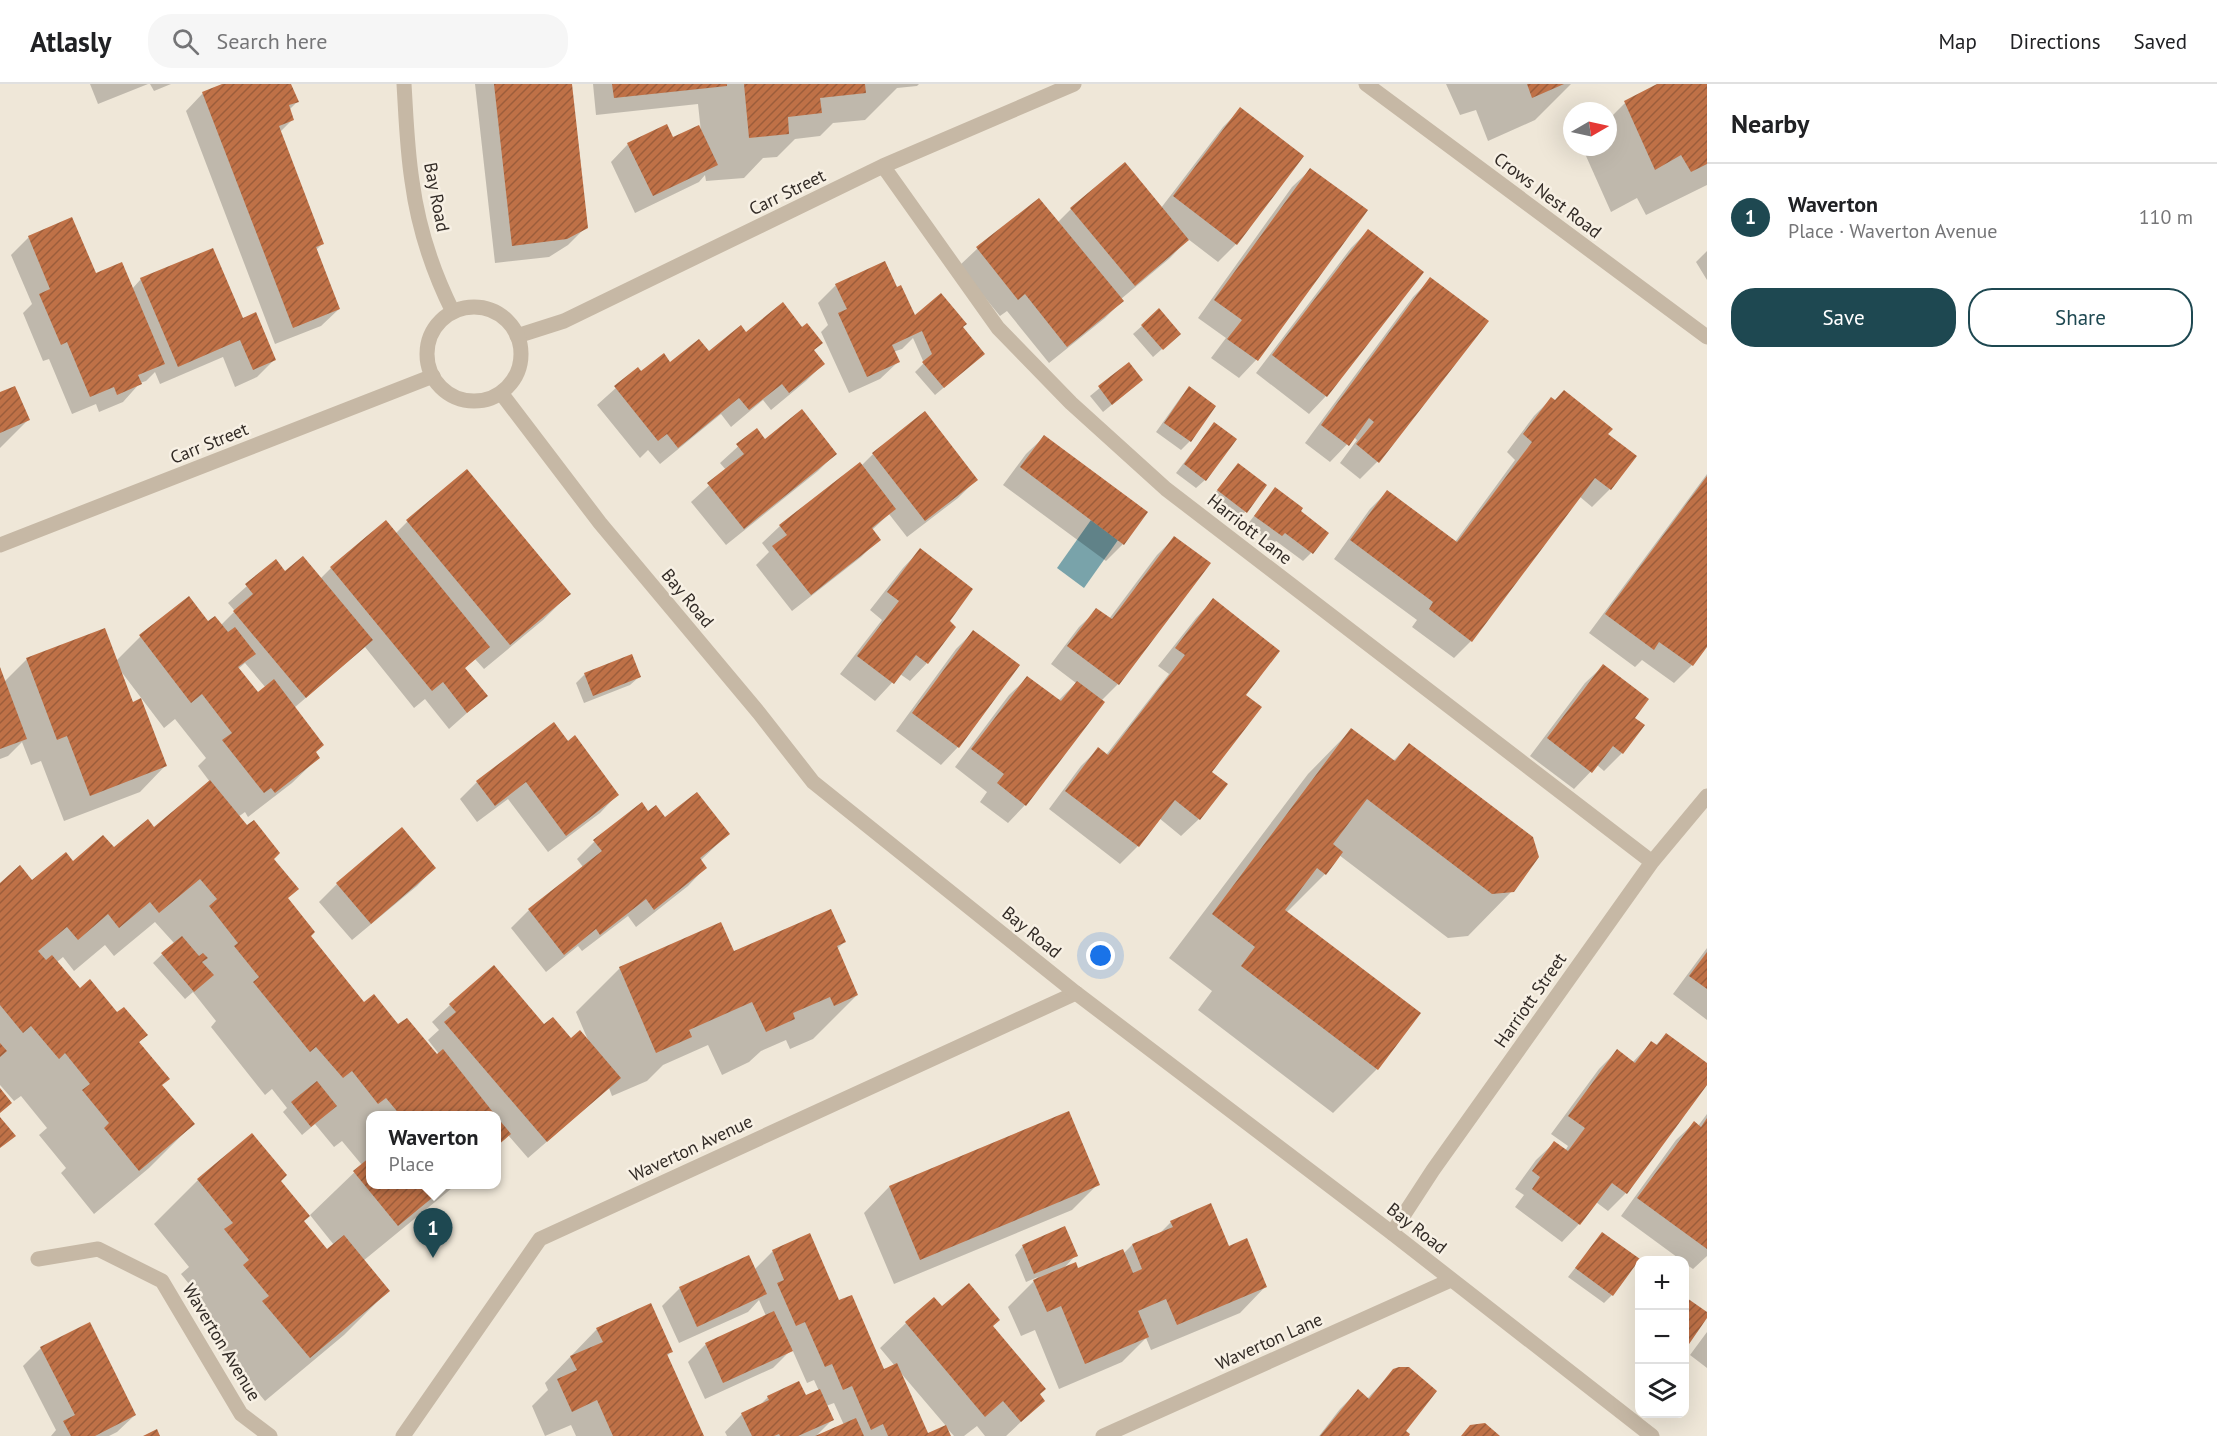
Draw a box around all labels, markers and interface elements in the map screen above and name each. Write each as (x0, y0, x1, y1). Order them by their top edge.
search box (148, 14, 568, 68)
text: Atlasly (30, 23, 112, 60)
icon: search (169, 25, 202, 58)
text: Search here (217, 27, 327, 55)
text: Map (1938, 28, 1977, 55)
text: Directions (2010, 28, 2101, 55)
text: Saved (2134, 28, 2187, 55)
north arrow (1563, 102, 1617, 156)
text: Nearby (1731, 107, 1809, 140)
street label: Crows Nest Road (1490, 147, 1606, 243)
street label: Bay Road (419, 160, 455, 234)
street label: Carr Street (745, 164, 829, 220)
text: Waverton (1788, 190, 1878, 218)
text: 1 (1745, 204, 1756, 230)
text: 110 m (2139, 204, 2193, 230)
text: Place · Waverton Avenue (1788, 218, 1997, 244)
button: Save (1731, 288, 1956, 347)
button: Share (1968, 288, 2193, 347)
street label: Carr Street (167, 417, 251, 469)
street label: Harriott Lane (1203, 489, 1297, 569)
street label: Bay Road (657, 564, 719, 632)
street label: Bay Road (998, 901, 1066, 963)
your location (1086, 941, 1115, 970)
street label: Harriott Street (1489, 948, 1571, 1052)
street label: Waverton Avenue (626, 1109, 756, 1187)
popup (366, 1111, 501, 1189)
text: Waverton (388, 1123, 479, 1151)
text: Place (388, 1151, 434, 1177)
street label: Bay Road (1382, 1197, 1452, 1259)
pin: 1 (414, 1208, 452, 1258)
map controls (1635, 1256, 1689, 1418)
button: + (1635, 1256, 1689, 1310)
street label: Waverton Avenue (178, 1279, 266, 1405)
street label: Waverton Lane (1212, 1307, 1326, 1375)
button: − (1635, 1310, 1689, 1364)
button: layers (1635, 1364, 1689, 1418)

